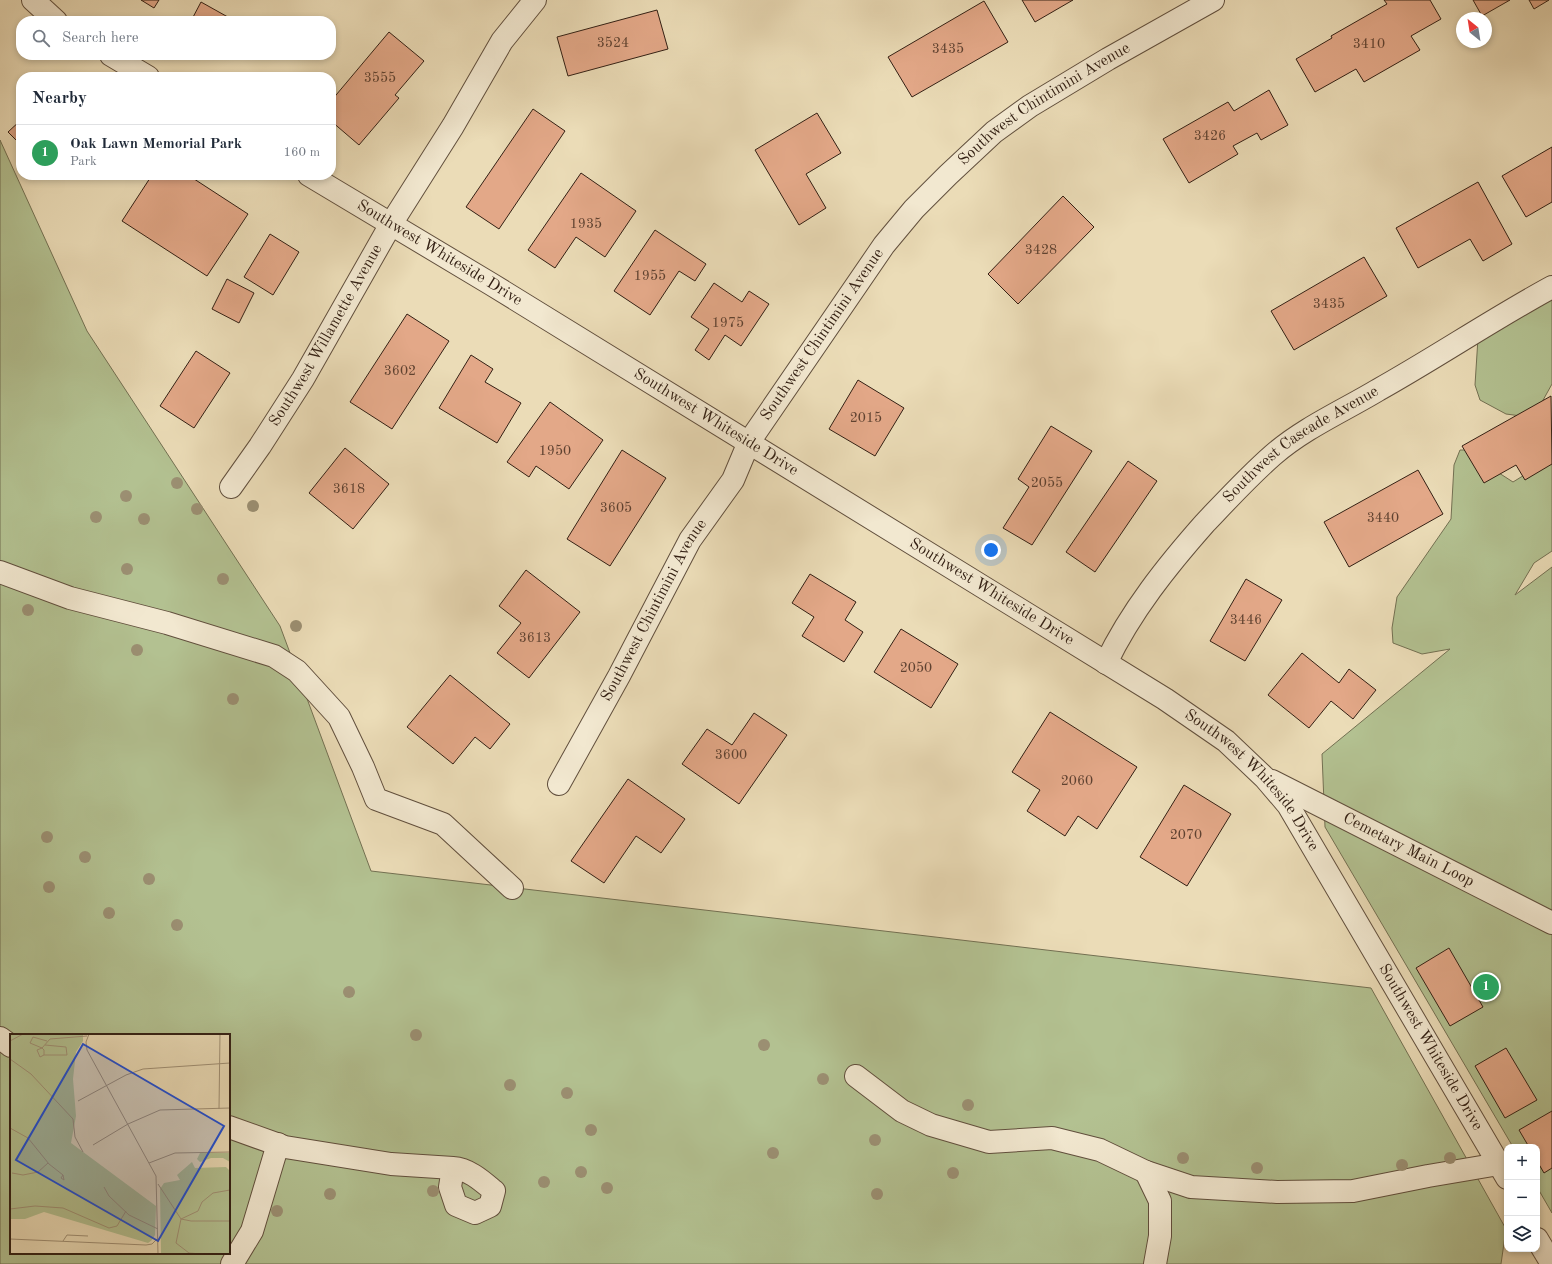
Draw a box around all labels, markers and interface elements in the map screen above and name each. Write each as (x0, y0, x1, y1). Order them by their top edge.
north arrow (1456, 12, 1492, 48)
search box (16, 16, 336, 60)
icon: search (30, 27, 52, 49)
text: Search here (62, 31, 139, 46)
house number: 3524 (597, 36, 629, 50)
house number: 3410 (1353, 37, 1385, 51)
street label: Southwest Chintimini Avenue (956, 40, 1133, 169)
house number: 3435 (932, 42, 964, 56)
house number: 3555 (364, 71, 396, 85)
text: Nearby (32, 90, 87, 107)
house number: 3426 (1194, 129, 1226, 143)
text: Oak Lawn Memorial Park (70, 137, 242, 152)
text: 1 (41, 146, 49, 159)
text: 160 m (283, 146, 320, 159)
text: Park (70, 155, 97, 168)
street label: Southwest Whiteside Drive (354, 197, 525, 309)
house number: 1935 (570, 217, 602, 231)
street label: Southwest Willamette Avenue (267, 242, 386, 430)
house number: 3428 (1025, 243, 1057, 257)
street label: Southwest Chintimini Avenue (758, 246, 887, 424)
house number: 1955 (634, 269, 666, 283)
house number: 3435 (1313, 297, 1345, 311)
house number: 1975 (712, 316, 744, 330)
house number: 3602 (384, 364, 416, 378)
street label: Southwest Whiteside Drive (631, 366, 801, 479)
street label: Southwest Cascade Avenue (1220, 383, 1381, 506)
house number: 2015 (850, 411, 882, 425)
house number: 1950 (539, 444, 571, 458)
house number: 2055 (1031, 476, 1063, 490)
house number: 3618 (333, 482, 365, 496)
house number: 3605 (600, 501, 632, 515)
house number: 3440 (1367, 511, 1399, 525)
street label: Southwest Chintimini Avenue (598, 516, 710, 704)
street label: Southwest Whiteside Drive (907, 536, 1077, 649)
your location (981, 540, 1001, 560)
house number: 3446 (1230, 613, 1262, 627)
house number: 3613 (519, 631, 551, 645)
house number: 2050 (900, 661, 932, 675)
street label: Southwest Whiteside Drive (1181, 707, 1321, 854)
house number: 3600 (715, 748, 747, 762)
house number: 2060 (1061, 774, 1093, 788)
street label: Cemetary Main Loop (1340, 810, 1477, 890)
house number: 2070 (1170, 828, 1202, 842)
street label: Southwest Whiteside Drive (1375, 961, 1485, 1133)
pin: 1 (1473, 972, 1499, 1002)
inset map (10, 1034, 230, 1254)
map controls (1504, 1144, 1540, 1252)
button: + (1504, 1144, 1540, 1180)
button: − (1504, 1180, 1540, 1216)
button: layers (1504, 1216, 1540, 1252)

